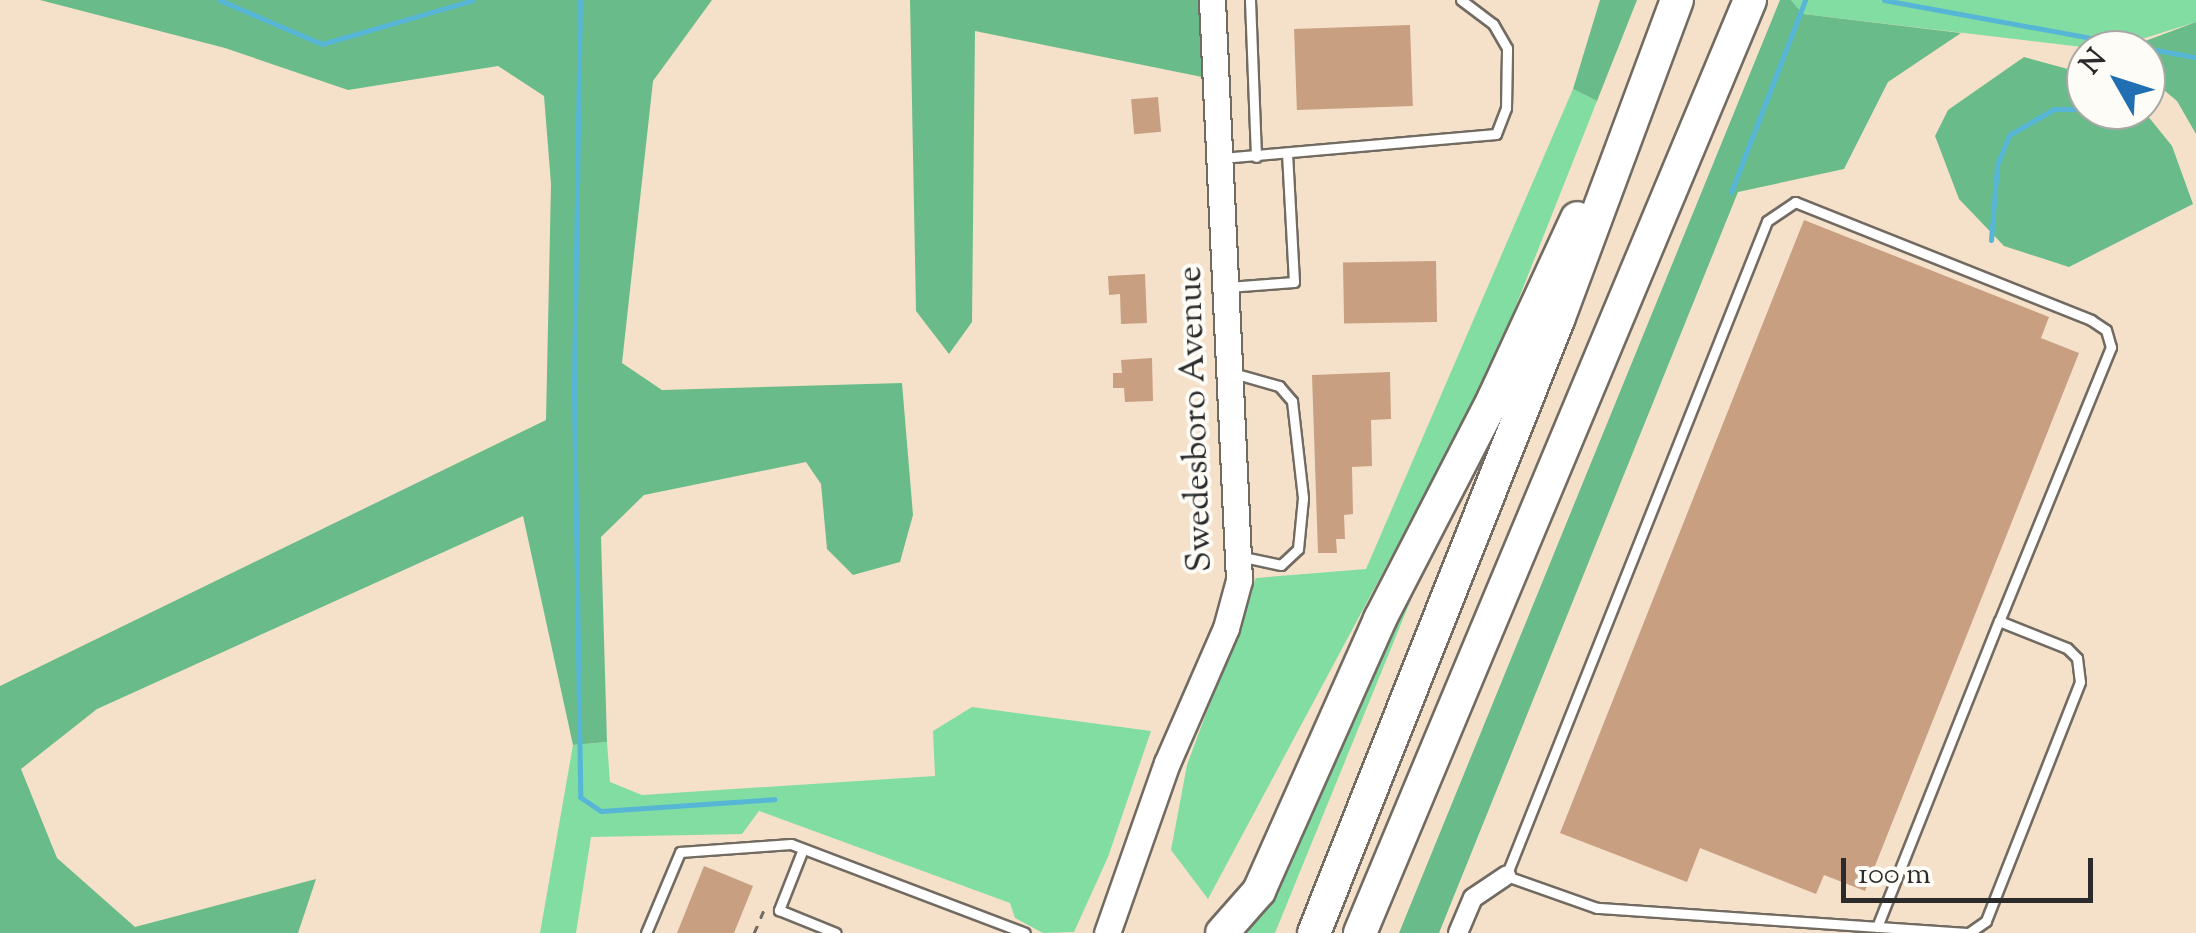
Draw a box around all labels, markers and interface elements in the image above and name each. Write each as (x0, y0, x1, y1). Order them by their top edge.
north arrow (2066, 30, 2166, 130)
text: N (2072, 41, 2117, 84)
street label: Swedesboro Avenue (1171, 265, 1223, 573)
scale bar (1846, 838, 2098, 900)
text: 100 m (1858, 854, 1931, 897)

